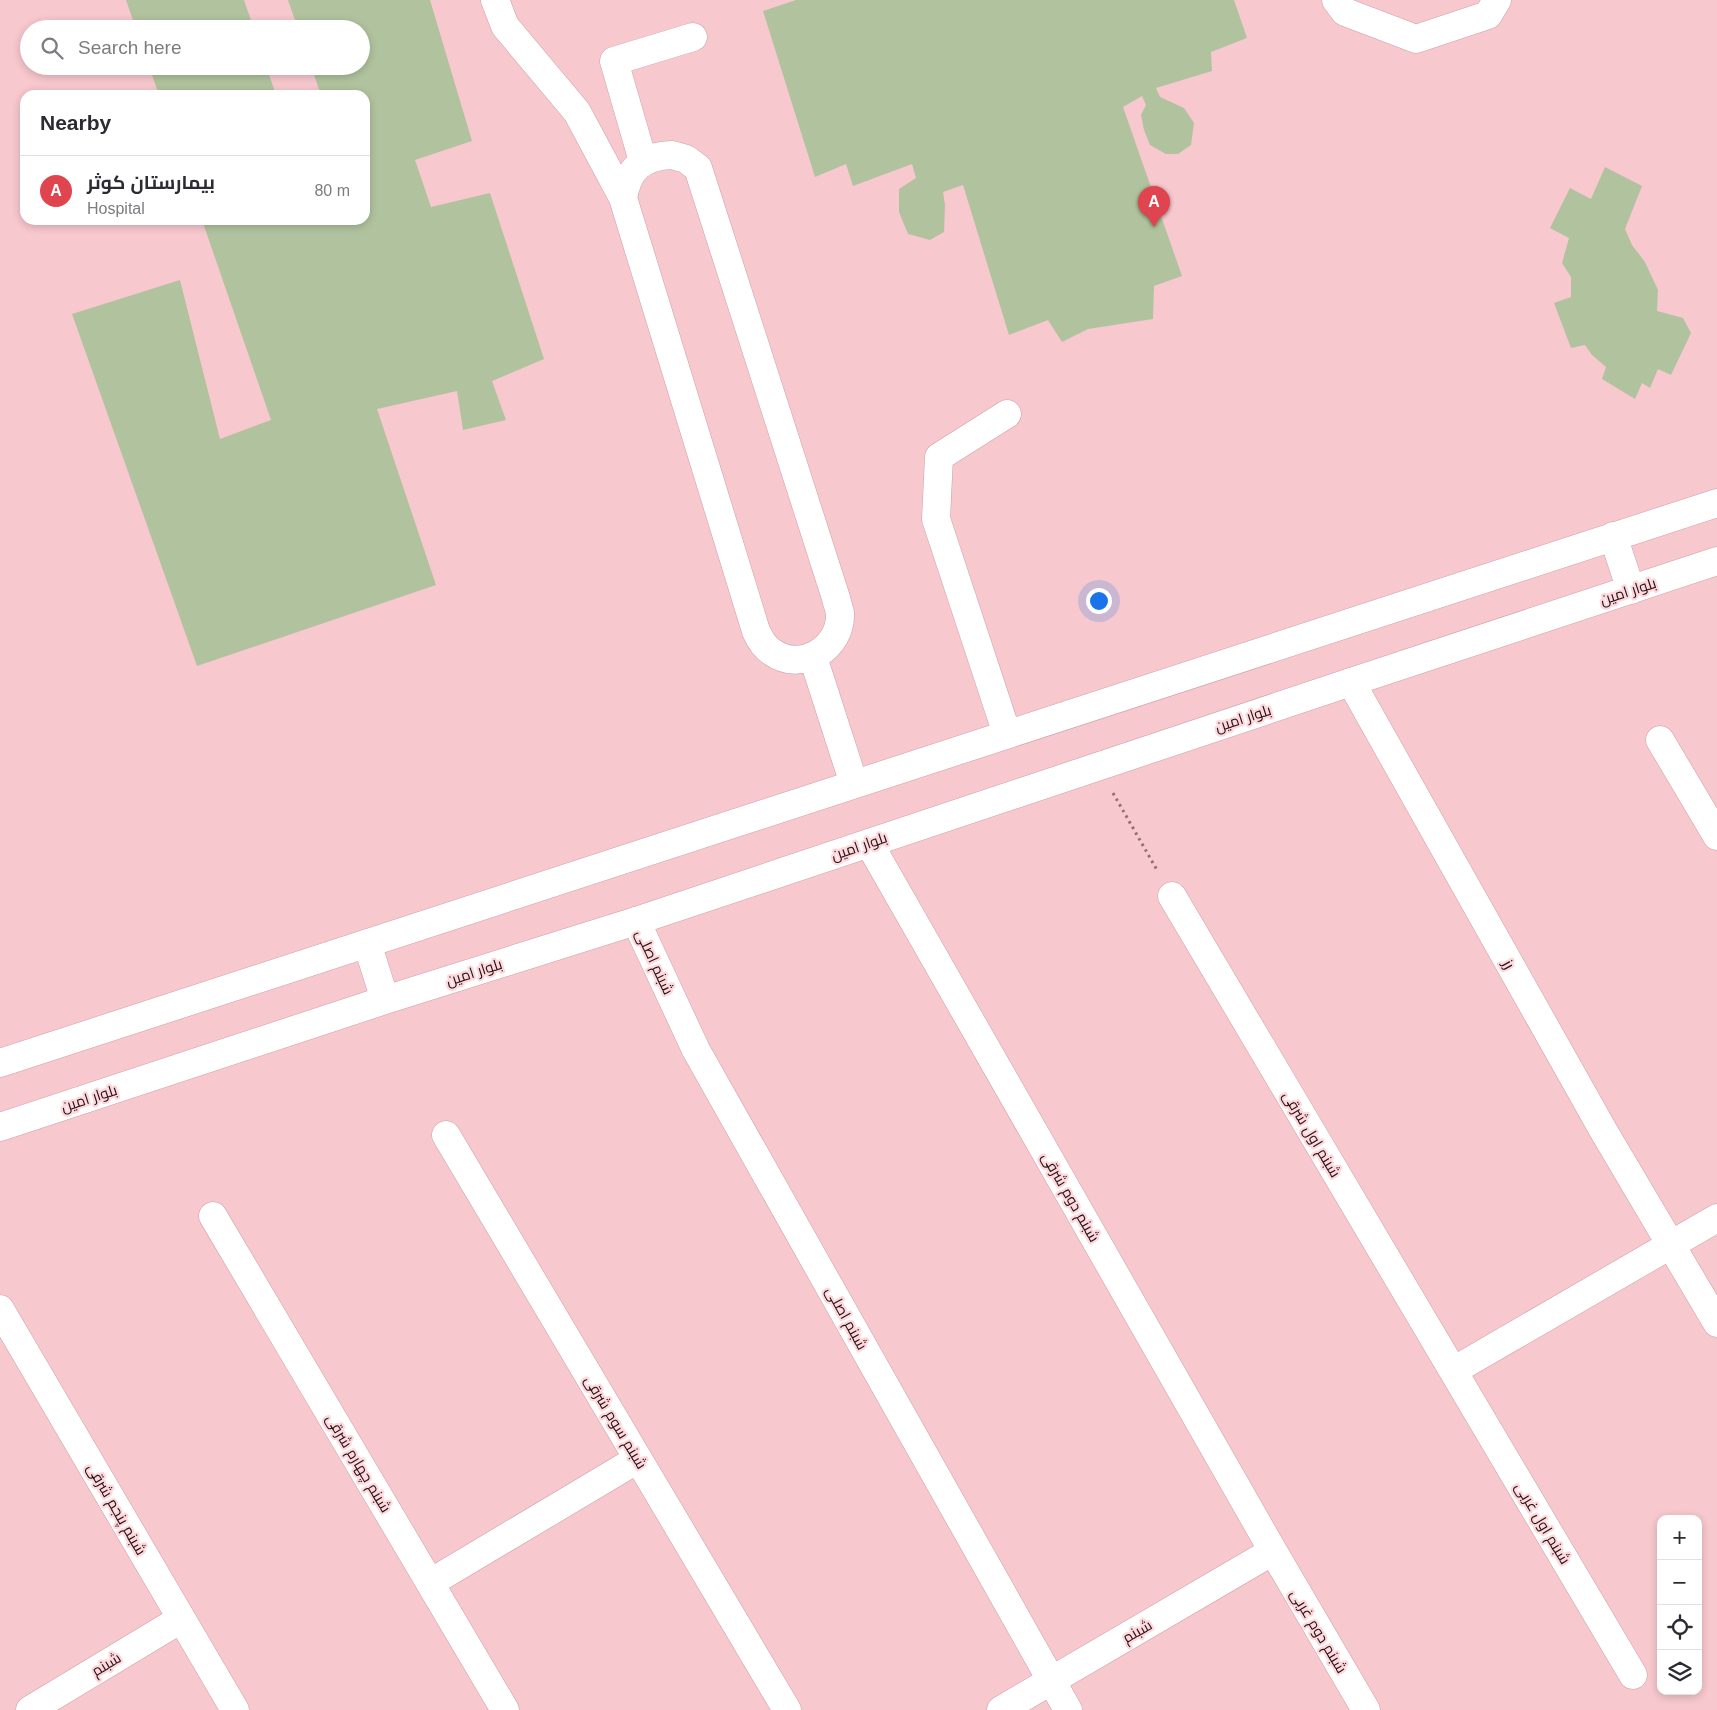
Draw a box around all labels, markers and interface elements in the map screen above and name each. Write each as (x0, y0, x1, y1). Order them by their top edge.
search box (20, 20, 370, 75)
icon: search (38, 34, 66, 62)
text: Search here (78, 37, 182, 58)
text: Nearby (40, 111, 111, 134)
text: بیمارستان کوثر (87, 172, 215, 193)
text: A (50, 182, 62, 199)
text: 80 m (314, 182, 350, 199)
pin: A (1138, 186, 1170, 227)
text: Hospital (87, 200, 145, 217)
street label: بلوار امین (1598, 574, 1659, 610)
your location (1086, 588, 1112, 614)
street label: بلوار امین (1213, 701, 1274, 737)
street label: بلوار امین (829, 829, 890, 865)
street label: شبنم اصلی (631, 927, 677, 998)
street label: بلوار امین (444, 955, 505, 991)
street label: رز (1498, 956, 1518, 972)
street label: بلوار امین (59, 1081, 120, 1117)
street label: شبنم اول شرقی (1278, 1088, 1344, 1181)
street label: شبنم دوم شرقی (1037, 1149, 1103, 1246)
street label: شبنم اصلی (821, 1283, 871, 1353)
street label: شبنم سوم شرقی (580, 1372, 651, 1473)
street label: شبنم چهارم شرقی (321, 1411, 395, 1516)
street label: شبنم پنجم شرقی (82, 1460, 150, 1559)
street label: شبنم اول غربی (1510, 1479, 1574, 1568)
map controls (1657, 1515, 1702, 1695)
button: + (1657, 1515, 1702, 1560)
button: − (1657, 1560, 1702, 1605)
street label: شبنم دوم غربی (1286, 1586, 1351, 1677)
button: locate (1657, 1605, 1702, 1650)
street label: شبنم (1119, 1616, 1156, 1648)
street label: شبنم (88, 1649, 125, 1681)
button: layers (1657, 1650, 1702, 1695)

